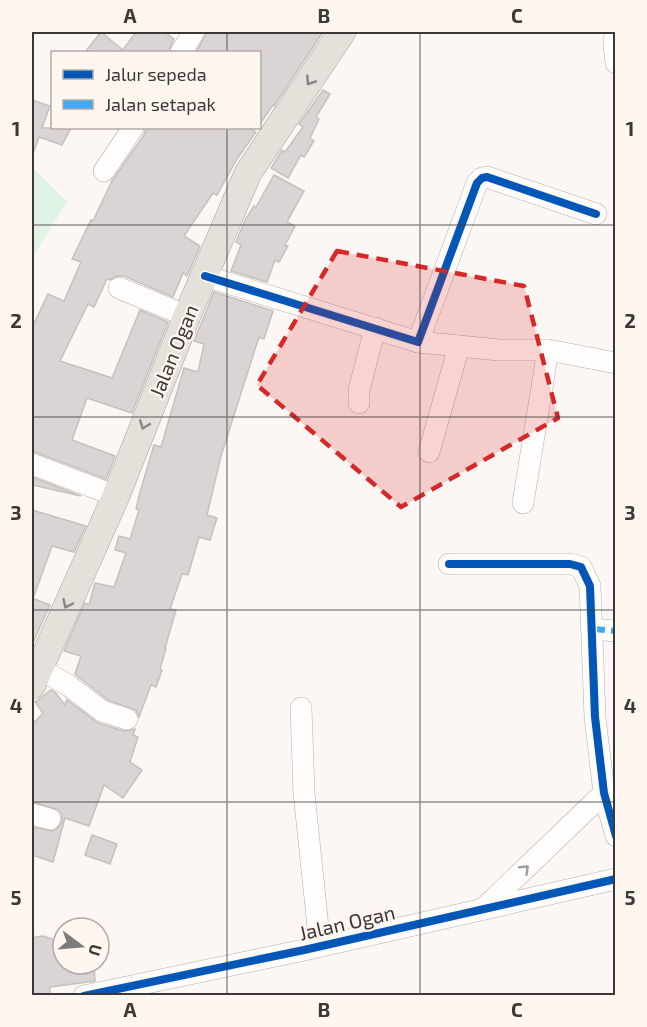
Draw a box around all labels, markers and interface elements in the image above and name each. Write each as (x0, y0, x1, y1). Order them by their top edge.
text: A (123, 3, 137, 27)
text: B (318, 3, 330, 27)
text: C (511, 3, 523, 27)
legend (51, 51, 261, 129)
text: Jalur sepeda (105, 63, 207, 85)
one-way arrow (306, 74, 317, 85)
text: Jalan setapak (105, 93, 216, 115)
text: 1 (12, 116, 20, 140)
text: 1 (626, 116, 634, 140)
street label: Jalan Ogan (144, 301, 203, 400)
text: 2 (10, 308, 22, 332)
text: 2 (624, 308, 636, 332)
one-way arrow (139, 419, 151, 430)
text: 3 (10, 500, 22, 524)
text: 3 (624, 500, 636, 524)
one-way arrow (62, 598, 74, 609)
text: 4 (10, 693, 23, 717)
text: 4 (624, 693, 637, 717)
one-way arrow (519, 865, 529, 876)
text: 5 (10, 885, 22, 909)
text: 5 (624, 885, 636, 909)
street label: Jalan Ogan (296, 899, 397, 945)
north arrow (51, 916, 111, 976)
text: U (85, 942, 107, 958)
text: A (123, 997, 137, 1021)
text: B (318, 997, 330, 1021)
text: C (511, 997, 523, 1021)

